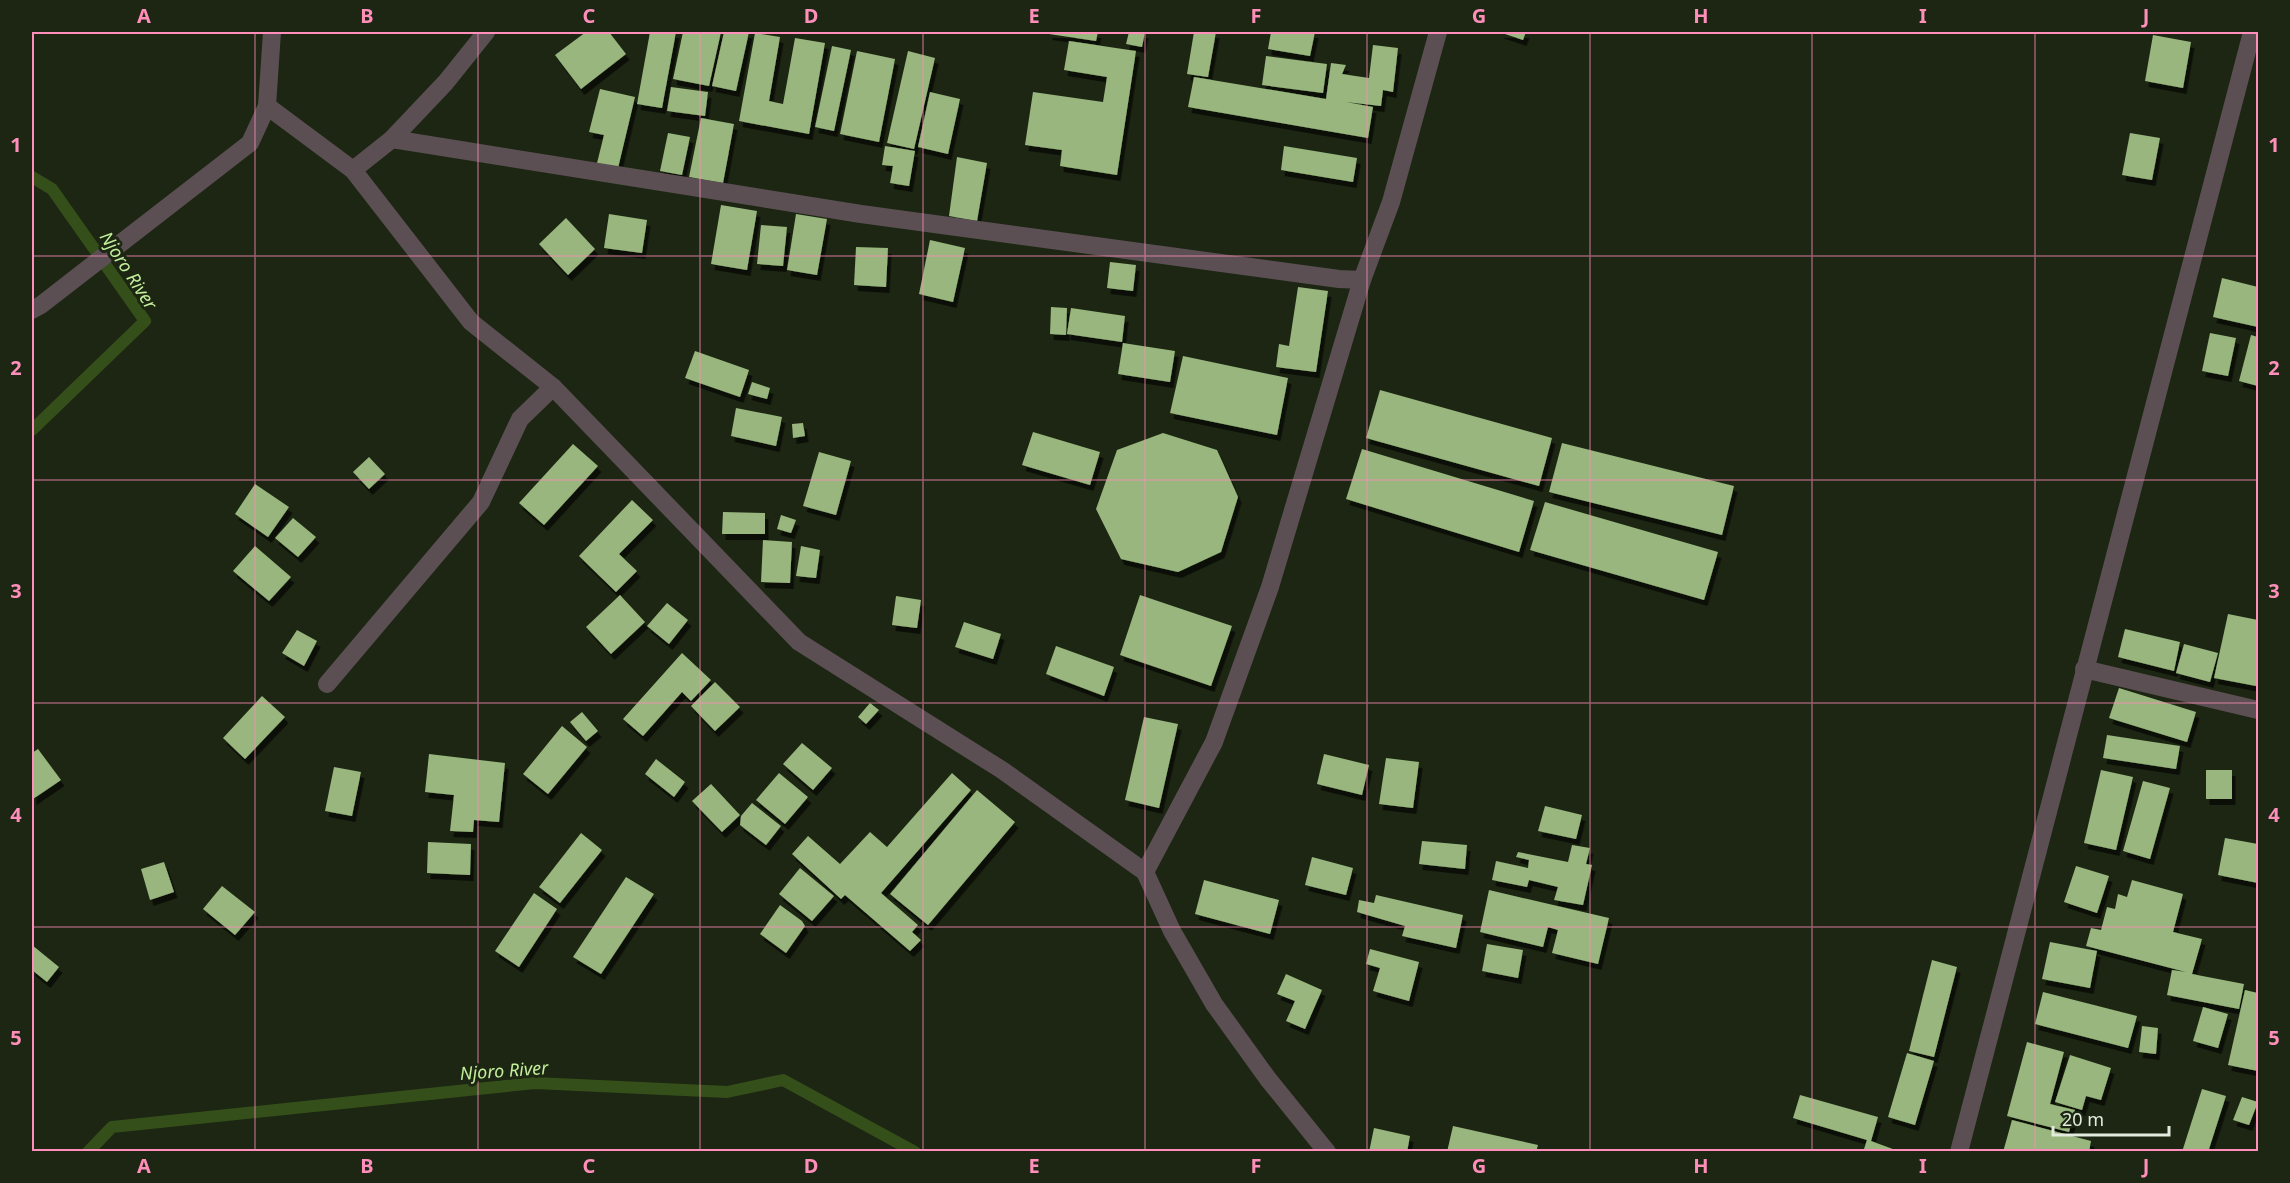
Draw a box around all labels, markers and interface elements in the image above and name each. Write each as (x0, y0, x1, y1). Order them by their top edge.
text: A (137, 2, 151, 29)
text: B (360, 2, 374, 29)
text: C (583, 2, 596, 29)
text: D (804, 2, 818, 29)
text: E (1028, 2, 1040, 29)
text: F (1251, 2, 1261, 29)
text: G (1472, 2, 1486, 29)
text: H (1693, 2, 1709, 29)
text: I (1919, 2, 1927, 29)
text: J (2141, 2, 2149, 29)
text: 1 (10, 131, 22, 158)
text: 1 (2268, 131, 2280, 158)
water label: Njoro River (95, 226, 164, 314)
text: 2 (10, 354, 22, 381)
text: 2 (2268, 354, 2280, 381)
text: 3 (10, 577, 22, 604)
text: 3 (2268, 577, 2280, 604)
text: 4 (10, 801, 22, 828)
text: 4 (2268, 801, 2280, 828)
text: 5 (10, 1024, 22, 1051)
text: 5 (2268, 1024, 2280, 1051)
water label: Njoro River (459, 1055, 550, 1085)
scale bar (2053, 1099, 2168, 1137)
text: 20 m (2062, 1107, 2104, 1131)
text: A (137, 1152, 151, 1179)
text: B (360, 1152, 374, 1179)
text: C (583, 1152, 596, 1179)
text: D (804, 1152, 818, 1179)
text: E (1028, 1152, 1040, 1179)
text: F (1251, 1152, 1261, 1179)
text: G (1472, 1152, 1486, 1179)
text: H (1693, 1152, 1709, 1179)
text: I (1919, 1152, 1927, 1179)
text: J (2141, 1152, 2149, 1179)

